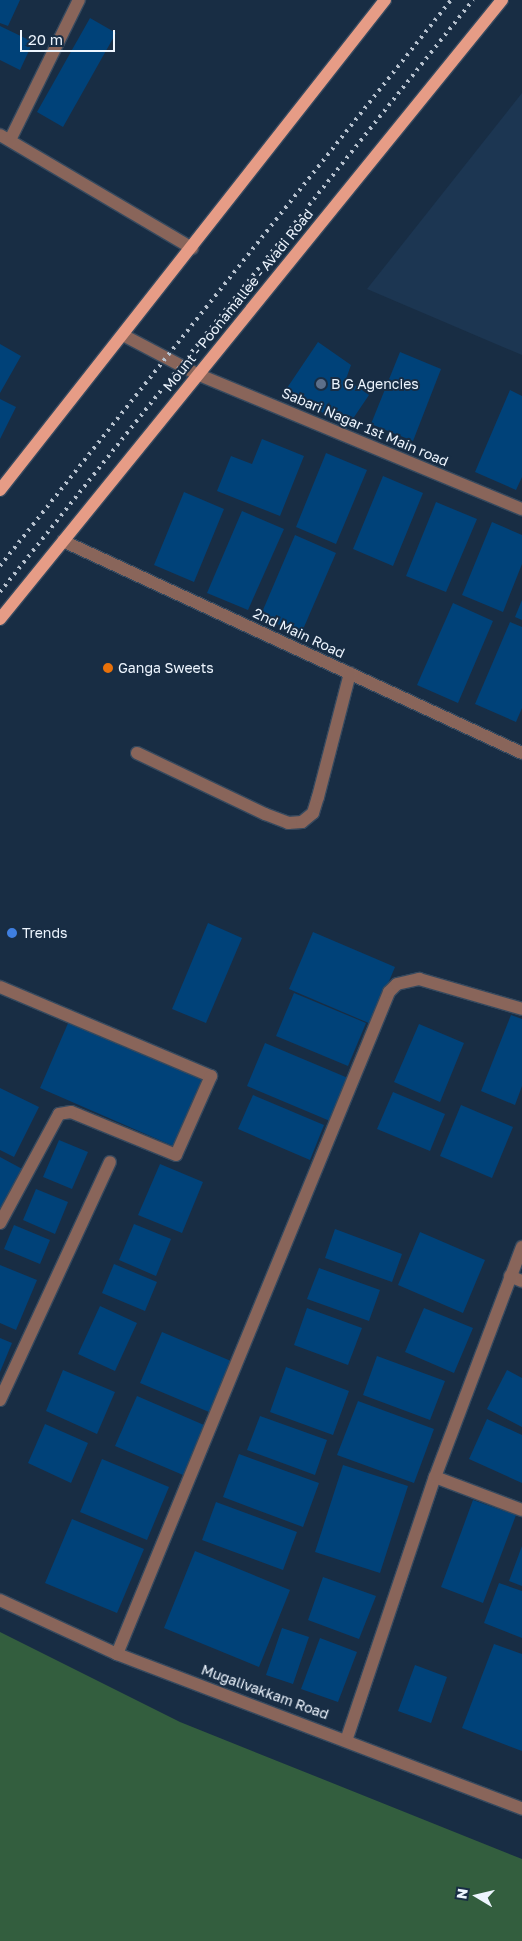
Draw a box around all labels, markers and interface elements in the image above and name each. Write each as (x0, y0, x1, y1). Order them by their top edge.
scale bar (22, 20, 118, 52)
text: 20 m (28, 30, 63, 48)
street label: Mount - Poonamallee - Avadi Road (159, 206, 317, 394)
place label: B G Agencies (331, 376, 419, 392)
marker: B G Agencies (315, 378, 327, 390)
street label: Sabari Nagar 1st Main road (279, 384, 451, 470)
street label: 2nd Main Road (251, 604, 347, 662)
place label: Ganga Sweets (118, 660, 214, 676)
marker: Ganga Sweets (102, 662, 114, 674)
place label: Trends (22, 925, 67, 941)
marker: Trends (6, 927, 18, 939)
street label: Mugalivakkam Road (199, 1661, 331, 1723)
north arrow (452, 1871, 502, 1921)
text: N (452, 1887, 471, 1900)

